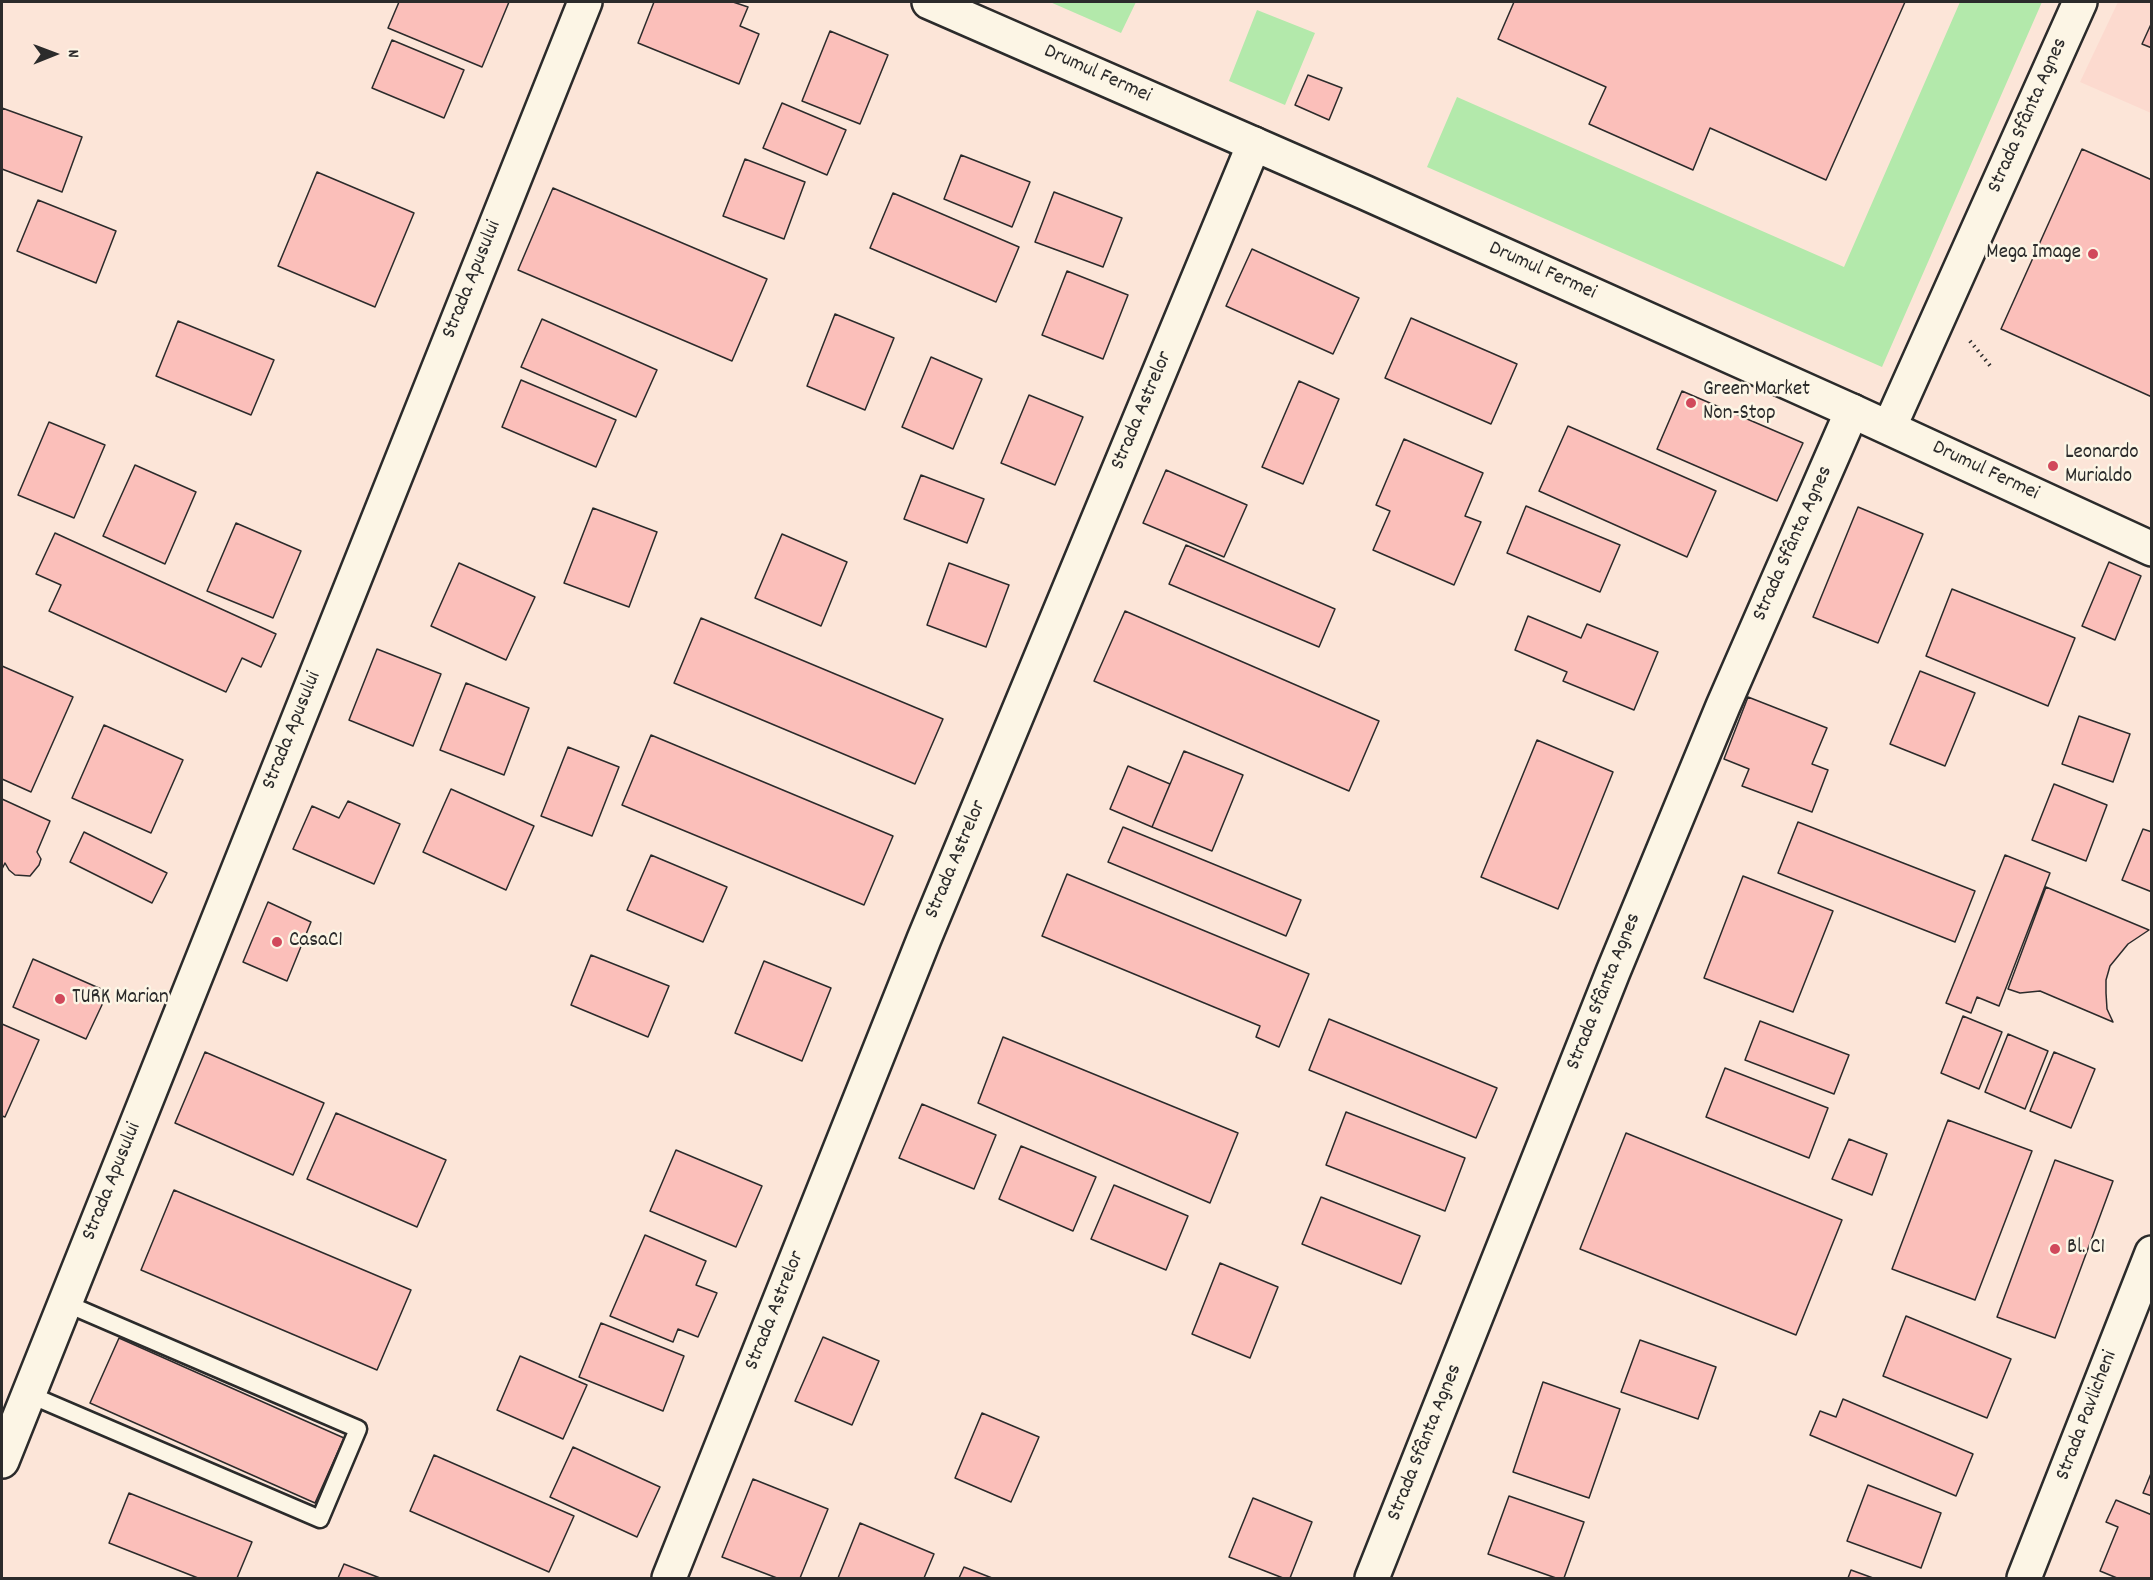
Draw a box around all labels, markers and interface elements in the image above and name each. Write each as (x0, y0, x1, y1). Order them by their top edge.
north arrow (24, 24, 84, 84)
street label: Strada Sfânta Agnes (1984, 35, 2074, 197)
street label: Drumul Fermei (1039, 40, 1155, 110)
text: N (61, 50, 84, 58)
street label: Strada Apusului (438, 217, 508, 343)
street label: Drumul Fermei (1484, 237, 1600, 307)
place label: Mega Image (1986, 241, 2081, 267)
marker: Mega Image (2086, 247, 2100, 261)
street label: Strada Astrelor (1107, 348, 1179, 474)
place label: Green Market Non-Stop (1703, 378, 1810, 428)
marker: Green Market Non-Stop (1684, 396, 1698, 410)
street label: Drumul Fermei (1928, 436, 2042, 508)
place label: Leonardo Murialdo (2065, 441, 2139, 491)
marker: Leonardo Murialdo (2046, 459, 2060, 473)
street label: Strada Sfânta Agnes (1749, 463, 1839, 625)
street label: Strada Apusului (258, 668, 328, 794)
street label: Strada Astrelor (921, 797, 993, 923)
street label: Strada Sfânta Agnes (1562, 910, 1648, 1074)
place label: CasaC1 (289, 929, 343, 955)
marker: CasaC1 (270, 935, 284, 949)
place label: TURK Marian (72, 986, 169, 1012)
marker: TURK Marian (53, 992, 67, 1006)
street label: Strada Apusului (78, 1119, 148, 1245)
place label: Bl. C1 (2067, 1236, 2105, 1262)
marker: Bl. C1 (2048, 1242, 2062, 1256)
street label: Strada Astrelor (741, 1248, 811, 1374)
street label: Strada Pavlicheni (2052, 1348, 2124, 1484)
street label: Strada Sfânta Agnes (1383, 1361, 1469, 1525)

